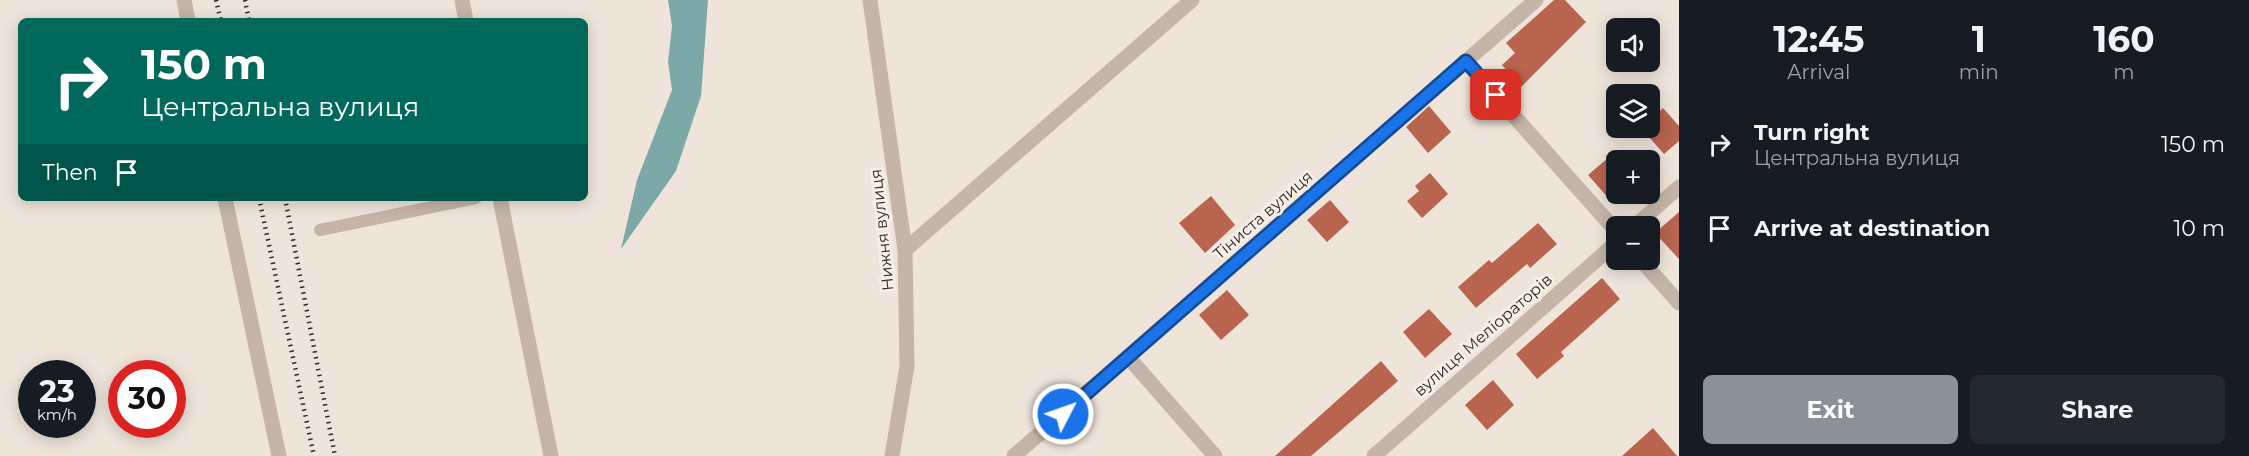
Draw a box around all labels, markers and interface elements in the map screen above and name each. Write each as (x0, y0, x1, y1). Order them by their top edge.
text: 12:45 (1773, 17, 1864, 61)
text: 1 (1972, 17, 1986, 61)
text: 160 (2093, 17, 2155, 61)
map controls (1606, 18, 1660, 270)
button: sound (1606, 18, 1660, 72)
text: 150 m (141, 38, 267, 90)
icon: right (42, 42, 120, 120)
text: Arrival (1787, 60, 1850, 84)
text: min (1959, 60, 1999, 84)
text: m (2113, 60, 2134, 84)
pin (1470, 69, 1521, 120)
icon: arrive (1479, 78, 1512, 111)
button: layers (1606, 84, 1660, 138)
text: Центральна вулиця (141, 90, 419, 123)
text: Turn right (1754, 119, 1869, 146)
icon: right (1703, 128, 1736, 161)
text: 150 m (2161, 131, 2225, 158)
text: Центральна вулиця (1754, 146, 1960, 170)
button: + (1606, 150, 1660, 204)
icon: arrive (110, 156, 143, 189)
text: Then (42, 159, 98, 186)
street label: Тіниста вулиця (1209, 167, 1317, 263)
street label: Нижня вулиця (866, 168, 898, 292)
icon: arrive (1703, 212, 1736, 245)
text: Arrive at destination (1754, 215, 1990, 242)
text: 10 m (2173, 215, 2225, 242)
button: − (1606, 216, 1660, 270)
street label: вулиця Меліораторів (1410, 270, 1556, 400)
speed limit sign: 30 (108, 360, 186, 438)
text: 23 (39, 373, 75, 410)
button: Exit (1703, 375, 1958, 444)
button: Share (1970, 375, 2225, 444)
position arrow (1031, 382, 1095, 446)
text: km/h (37, 405, 77, 424)

